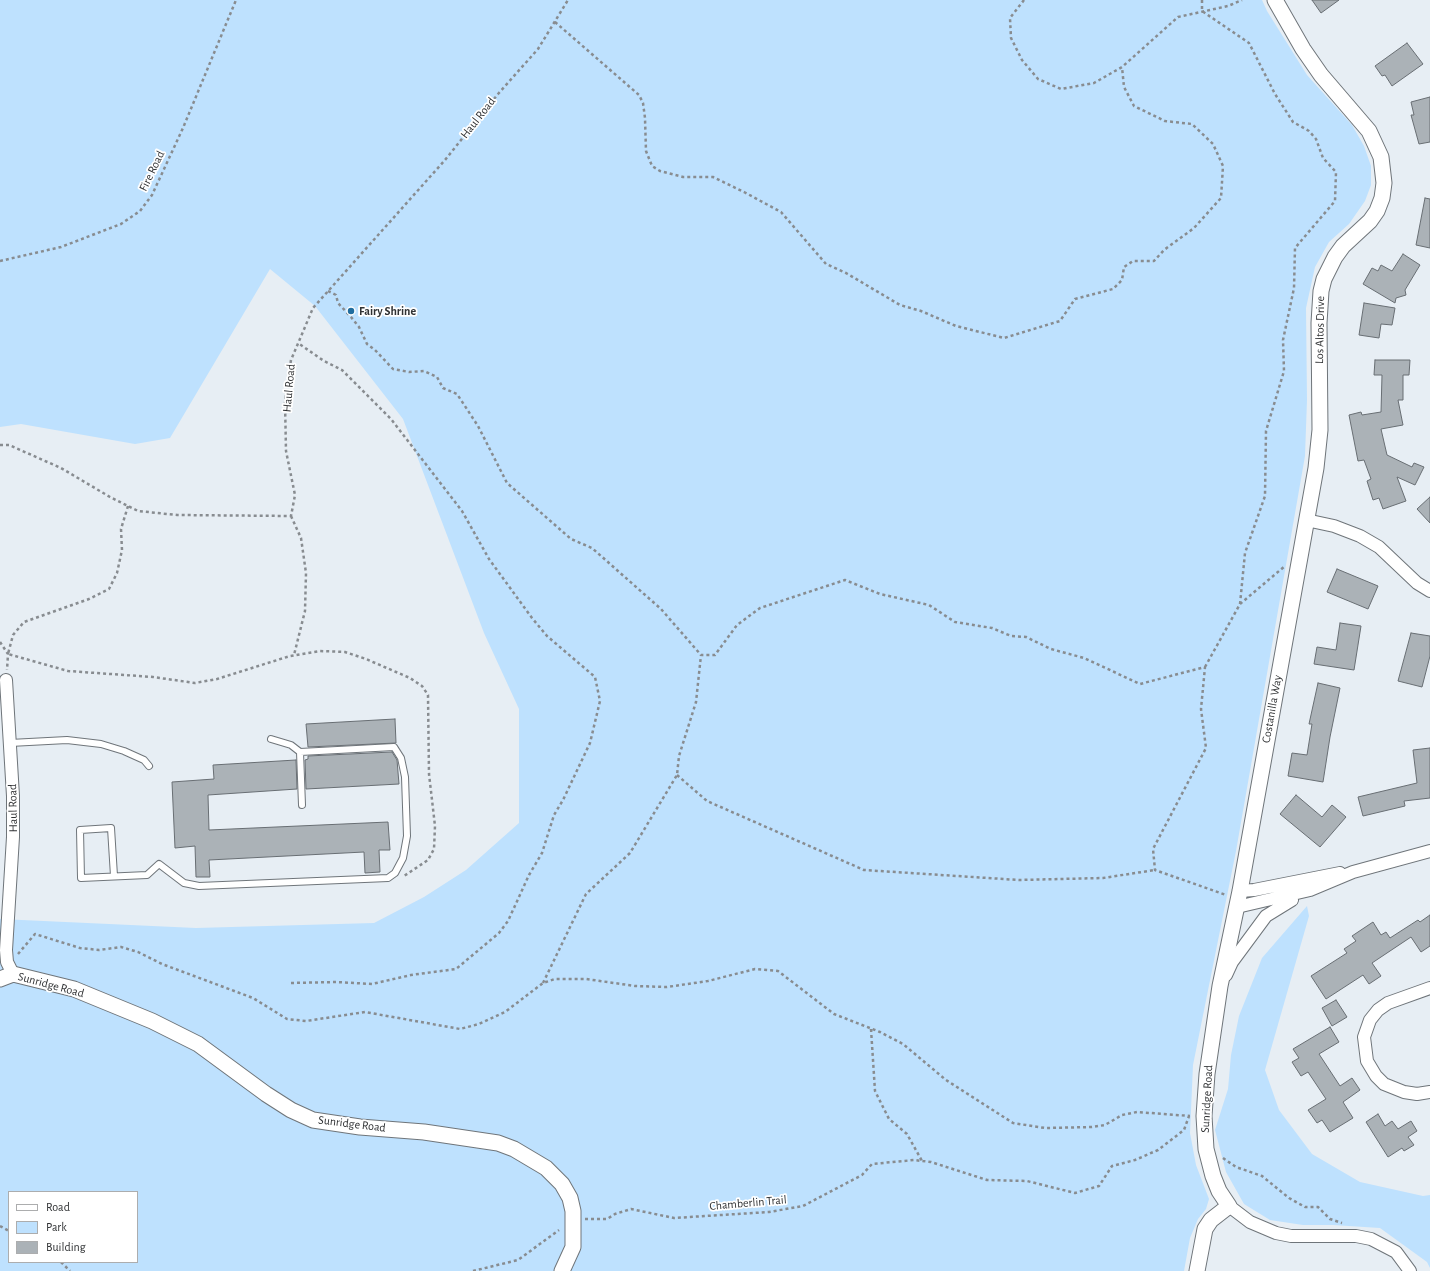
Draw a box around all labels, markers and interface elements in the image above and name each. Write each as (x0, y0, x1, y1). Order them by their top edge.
street label: Haul Road (457, 94, 499, 142)
street label: Fire Road (136, 148, 168, 194)
street label: Los Altos Drive (1312, 296, 1328, 364)
place label: Fairy Shrine (359, 304, 416, 318)
marker: Fairy Shrine (346, 306, 356, 316)
street label: Haul Road (280, 363, 298, 413)
street label: Costanilla Way (1259, 674, 1285, 744)
street label: Haul Road (5, 784, 21, 832)
street label: Sunridge Road (16, 969, 86, 1001)
street label: Sunridge Road (1198, 1065, 1216, 1133)
street label: Sunridge Road (317, 1113, 387, 1135)
legend (8, 1191, 138, 1263)
street label: Chamberlin Trail (709, 1192, 787, 1214)
text: Road (46, 1201, 70, 1213)
text: Park (46, 1221, 67, 1233)
text: Building (46, 1241, 86, 1253)

